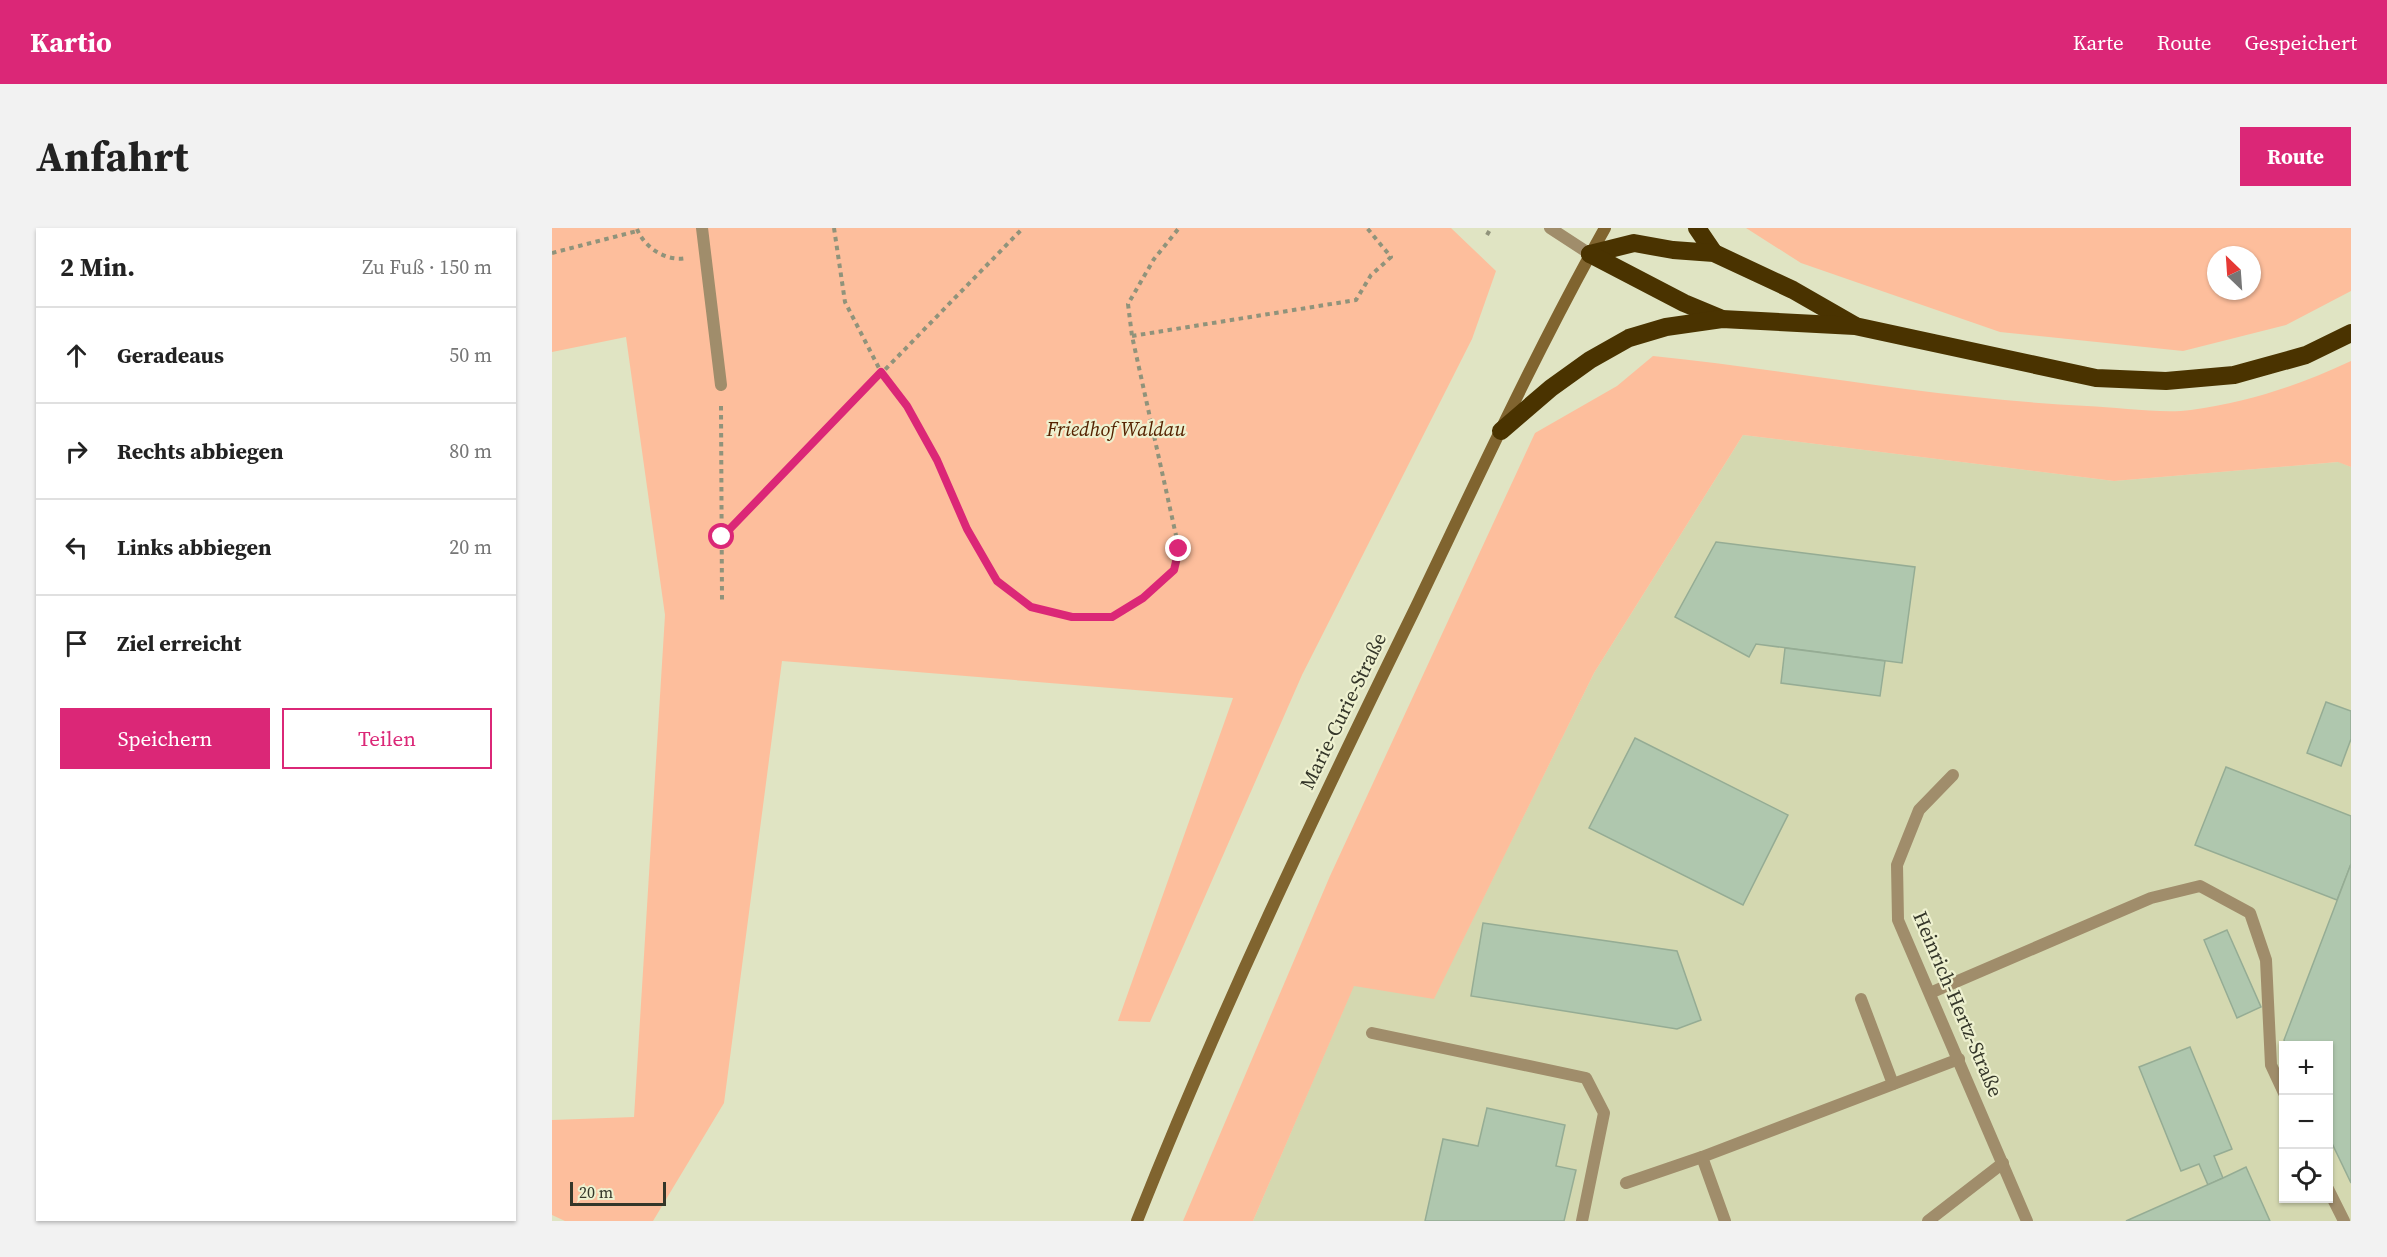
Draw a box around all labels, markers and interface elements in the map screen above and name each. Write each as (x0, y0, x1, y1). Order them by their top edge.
text: Kartio (30, 23, 112, 61)
text: Karte (2073, 28, 2124, 57)
text: Route (2157, 28, 2211, 57)
text: Gespeichert (2244, 28, 2357, 57)
text: Anfahrt (36, 127, 188, 185)
button: Route (2240, 127, 2351, 186)
north arrow (2207, 246, 2261, 300)
text: 2 Min. (60, 249, 135, 285)
text: Zu Fuß · 150 m (362, 253, 492, 281)
icon: ahead (60, 339, 93, 372)
text: Geradeaus (117, 340, 224, 370)
text: 50 m (449, 341, 492, 369)
park label: Friedhof Waldau (1045, 415, 1186, 443)
icon: right (60, 435, 93, 468)
text: Rechts abbiegen (117, 436, 284, 466)
text: 80 m (449, 437, 492, 465)
route start (708, 523, 734, 549)
icon: left (60, 531, 93, 564)
text: Links abbiegen (117, 532, 272, 562)
text: 20 m (449, 533, 492, 561)
route end (1165, 535, 1191, 561)
icon: arrive (60, 627, 93, 660)
text: Ziel erreicht (117, 628, 241, 658)
street label: Marie-Curie-Straße (1293, 628, 1393, 794)
button: Speichern (60, 708, 270, 769)
button: Teilen (282, 708, 492, 769)
street label: Heinrich-Hertz-Straße (1906, 907, 2010, 1101)
map controls (2279, 1041, 2333, 1203)
button: + (2279, 1041, 2333, 1095)
button: − (2279, 1095, 2333, 1149)
button: locate (2279, 1149, 2333, 1203)
scale bar (570, 1179, 666, 1206)
text: 20 m (579, 1181, 613, 1203)

